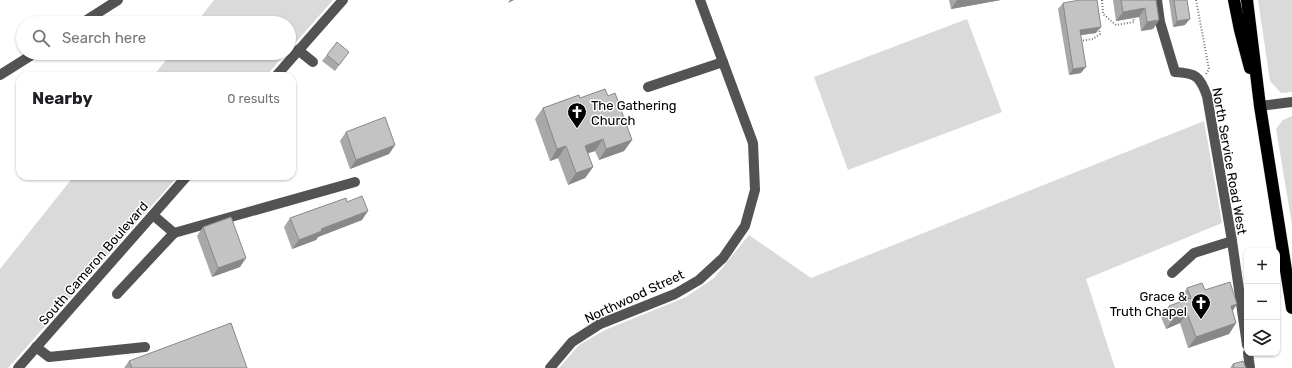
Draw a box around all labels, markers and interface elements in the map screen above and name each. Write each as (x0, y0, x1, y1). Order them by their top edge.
search box (16, 16, 296, 60)
icon: search (30, 27, 52, 49)
text: Search here (62, 29, 146, 47)
street label: North Service Road West (1209, 87, 1250, 236)
text: Nearby (32, 88, 93, 108)
text: 0 results (227, 91, 280, 106)
place label: The Gathering Church (591, 98, 677, 128)
church icon: The Gathering Church (566, 101, 588, 129)
street label: South Cameron Boulevard (36, 199, 151, 328)
map controls (1244, 248, 1280, 356)
button: + (1244, 248, 1280, 284)
street label: Northwood Street (582, 267, 686, 326)
button: − (1244, 284, 1280, 320)
place label: Grace & Truth Chapel (1110, 289, 1187, 319)
church icon: Grace & Truth Chapel (1190, 292, 1212, 320)
button: layers (1244, 320, 1280, 356)

